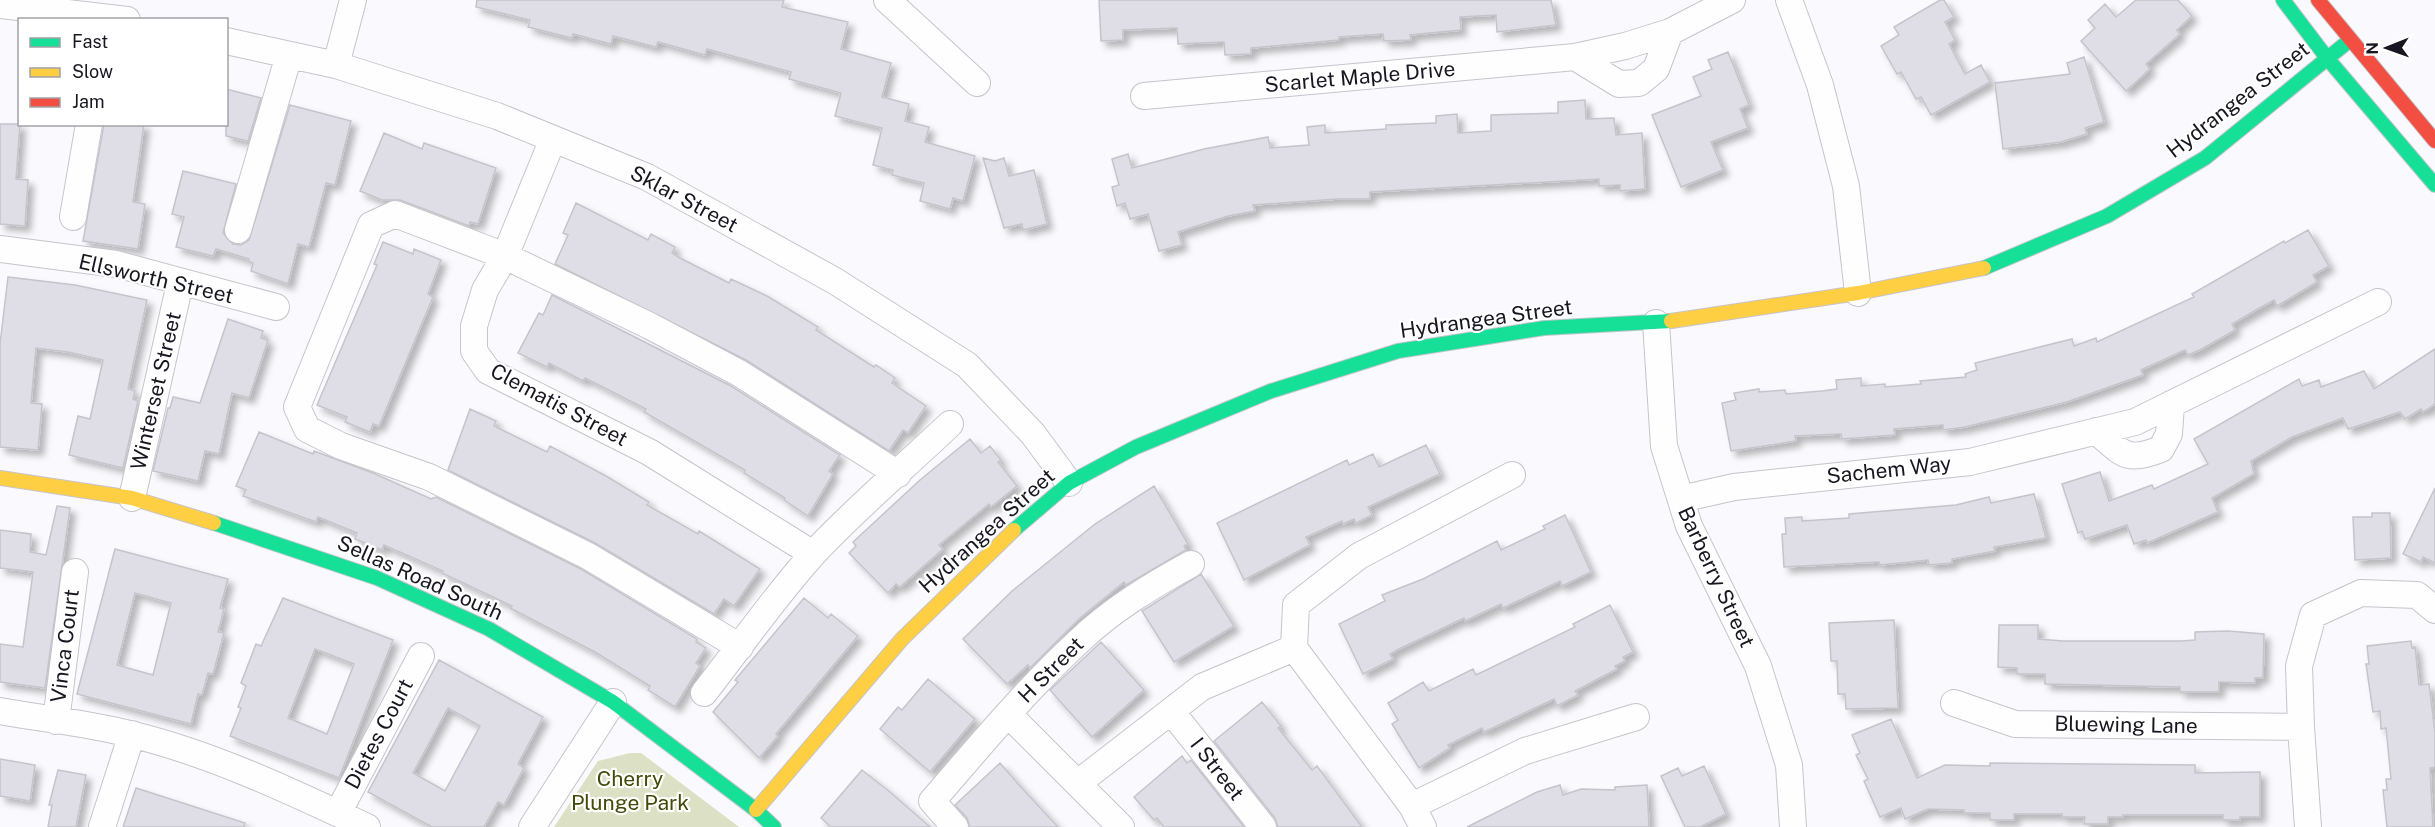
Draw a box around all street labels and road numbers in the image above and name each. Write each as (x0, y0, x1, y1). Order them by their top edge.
street label: Hydrangea Street (2161, 36, 2314, 163)
street label: Scarlet Maple Drive (1264, 56, 1456, 97)
street label: Sklar Street (626, 160, 742, 237)
street label: Ellsworth Street (76, 249, 236, 308)
street label: Hydrangea Street (1398, 294, 1574, 343)
street label: Winterset Street (125, 309, 186, 472)
street label: Clematis Street (486, 358, 632, 451)
street label: Sachem Way (1825, 451, 1953, 488)
street label: Hydrangea Street (914, 463, 1060, 598)
street label: Barberry Street (1673, 502, 1760, 651)
street label: Sellas Road South (334, 530, 507, 625)
street label: Vinca Court (45, 588, 84, 704)
street label: H Street (1013, 632, 1089, 708)
street label: Dietes Court (339, 674, 418, 793)
street label: Bluewing Lane (2054, 711, 2198, 738)
street label: I Street (1185, 732, 1250, 805)

